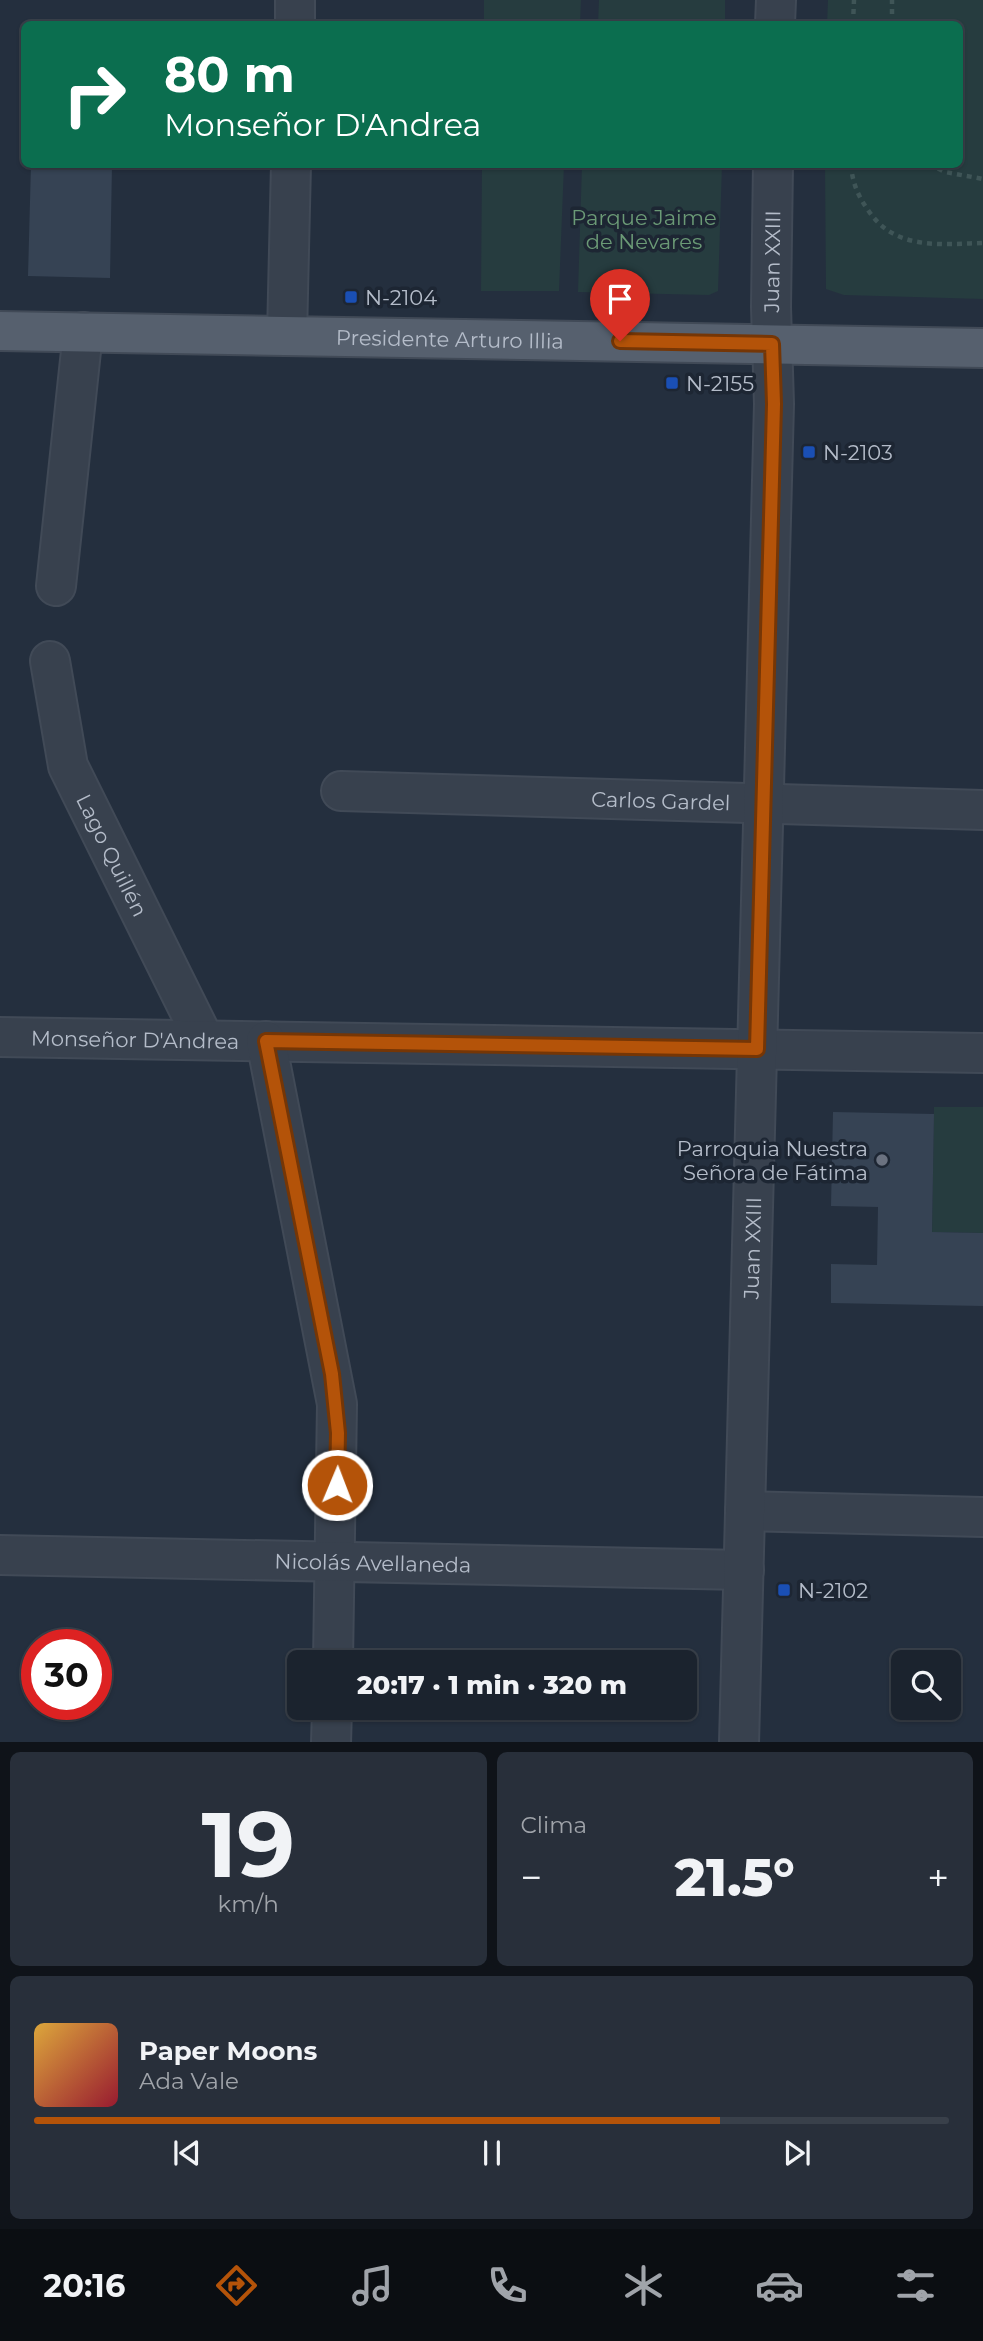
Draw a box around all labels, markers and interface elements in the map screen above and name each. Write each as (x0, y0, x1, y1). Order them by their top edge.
text: 80 m (164, 45, 295, 104)
icon: right (49, 49, 140, 140)
text: Monseñor D'Andrea (164, 105, 481, 144)
park label: Parque Jaime de Nevares (571, 205, 717, 254)
street label: Juan XXIII (758, 210, 785, 314)
pin (590, 269, 650, 341)
icon: arrive (601, 280, 639, 318)
place label: N-2104 (365, 285, 437, 310)
marker: N-2104 (343, 289, 359, 305)
street label: Presidente Arturo Illia (336, 324, 564, 353)
place label: N-2155 (686, 371, 754, 396)
marker: N-2155 (664, 375, 680, 391)
place label: N-2103 (823, 440, 893, 465)
marker: N-2103 (801, 444, 817, 460)
street label: Carlos Gardel (591, 786, 731, 815)
street label: Lago Quillén (71, 790, 153, 920)
street label: Monseñor D'Andrea (31, 1025, 239, 1053)
place label: Parroquia Nuestra Señora de Fátima (677, 1136, 868, 1185)
marker: Parroquia Nuestra Señora de Fátima (874, 1152, 890, 1168)
street label: Juan XXIII (738, 1197, 766, 1301)
position arrow (300, 1448, 374, 1522)
street label: Nicolás Avellaneda (274, 1548, 472, 1577)
place label: N-2102 (798, 1578, 868, 1603)
marker: N-2102 (776, 1582, 792, 1598)
speed limit sign: 30 (21, 1629, 112, 1720)
map controls (891, 1650, 961, 1720)
button: search (891, 1650, 961, 1720)
text: 20:17 · 1 min · 320 m (357, 1669, 627, 1701)
text: 19 (201, 1789, 295, 1900)
text: Clima (521, 1811, 587, 1839)
text: 21.5° (675, 1846, 795, 1909)
text: − (521, 1854, 542, 1901)
text: + (927, 1854, 949, 1901)
text: km/h (218, 1890, 279, 1918)
text: Paper Moons (139, 2035, 317, 2067)
text: Ada Vale (139, 2067, 239, 2095)
icon: previous (168, 2134, 206, 2172)
icon: pause (473, 2134, 511, 2172)
icon: next (778, 2134, 816, 2172)
icon: directions (212, 2261, 261, 2310)
icon: music (348, 2261, 397, 2310)
icon: phone (483, 2261, 532, 2310)
icon: climate (619, 2261, 668, 2310)
icon: car (755, 2261, 804, 2310)
icon: filters (891, 2261, 940, 2310)
text: 20:16 (43, 2266, 125, 2305)

